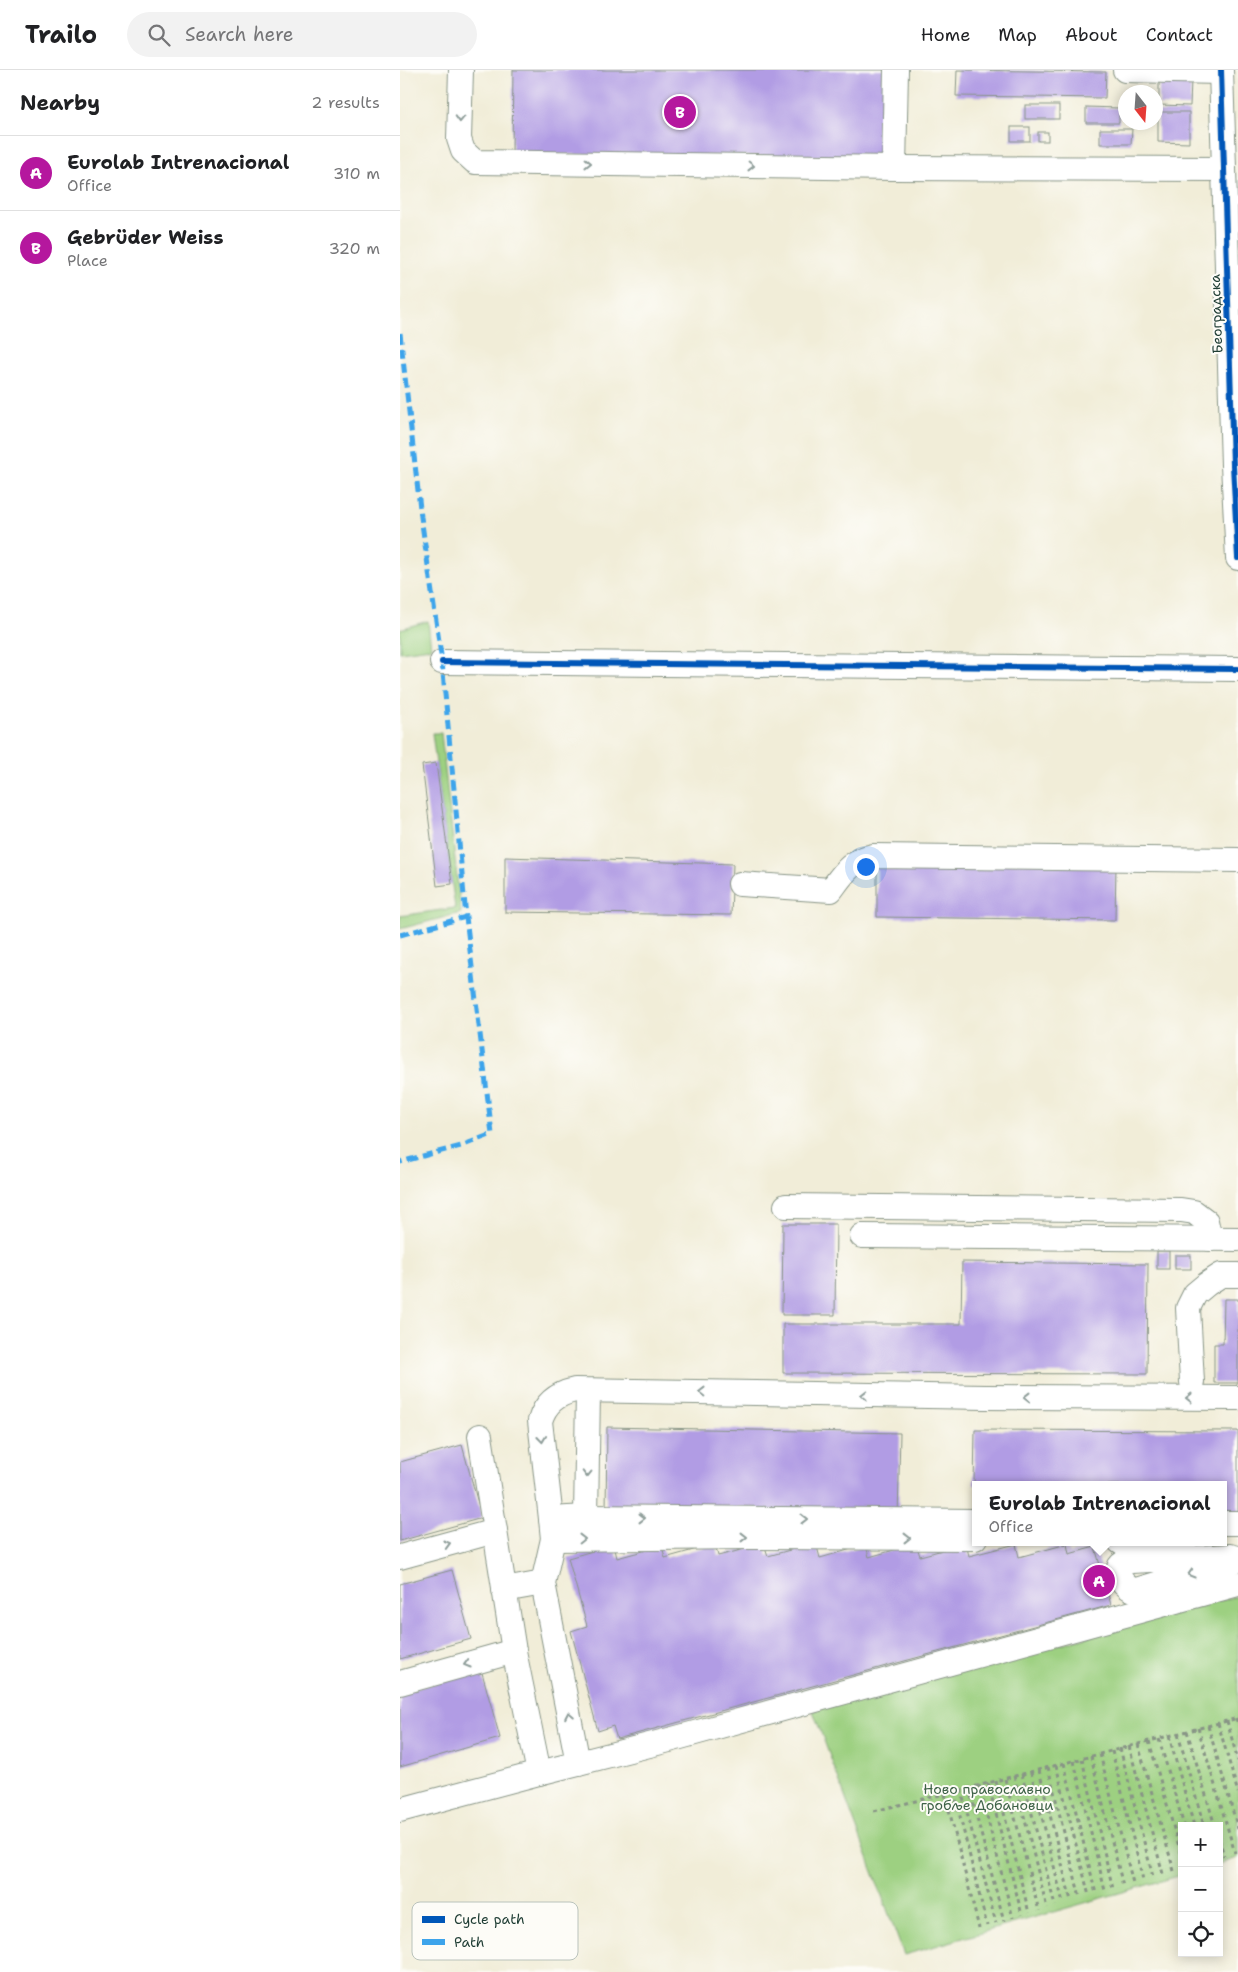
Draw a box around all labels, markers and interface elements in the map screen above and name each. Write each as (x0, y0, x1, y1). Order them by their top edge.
search box (127, 12, 477, 57)
text: Trailo (25, 19, 97, 51)
icon: search (145, 21, 173, 49)
text: Search here (185, 22, 294, 47)
text: Home (921, 23, 970, 47)
text: Map (998, 23, 1037, 47)
text: About (1065, 23, 1118, 47)
text: Contact (1146, 23, 1213, 47)
north arrow (1118, 85, 1163, 130)
text: Nearby (20, 89, 100, 117)
text: 2 results (311, 92, 380, 113)
pin: B (664, 93, 696, 131)
one-way arrow (455, 115, 465, 123)
text: Eurolab Intrenacional (67, 150, 289, 175)
one-way arrow (585, 158, 593, 168)
one-way arrow (748, 161, 755, 171)
text: A (30, 163, 42, 184)
text: 310 m (333, 163, 380, 184)
text: Office (67, 175, 112, 196)
text: Gebrüder Weiss (67, 225, 223, 250)
text: B (31, 238, 41, 259)
text: 320 m (329, 238, 380, 259)
text: Place (67, 250, 108, 271)
street label: Београдска (1206, 274, 1226, 354)
your location (853, 854, 879, 880)
one-way arrow (698, 1387, 706, 1397)
one-way arrow (860, 1390, 868, 1400)
one-way arrow (1023, 1392, 1030, 1402)
one-way arrow (1185, 1393, 1193, 1403)
one-way arrow (536, 1435, 547, 1443)
one-way arrow (582, 1471, 592, 1479)
popup (972, 1481, 1227, 1546)
text: Eurolab Intrenacional (988, 1491, 1211, 1516)
one-way arrow (638, 1513, 646, 1523)
one-way arrow (800, 1514, 808, 1524)
text: Office (988, 1516, 1033, 1537)
one-way arrow (741, 1532, 749, 1542)
one-way arrow (904, 1533, 911, 1543)
one-way arrow (578, 1534, 586, 1544)
one-way arrow (442, 1540, 451, 1550)
pin: A (1083, 1562, 1115, 1600)
one-way arrow (1187, 1568, 1196, 1579)
one-way arrow (463, 1658, 471, 1669)
one-way arrow (564, 1711, 575, 1719)
park label: Ново православно гробље Добановци (921, 1780, 1053, 1814)
map controls (1178, 1822, 1223, 1957)
button: + (1178, 1822, 1223, 1867)
button: − (1178, 1867, 1223, 1912)
legend (412, 1902, 578, 1960)
text: Cycle path (454, 1910, 525, 1928)
button: locate (1178, 1912, 1223, 1957)
text: Path (454, 1933, 485, 1951)

